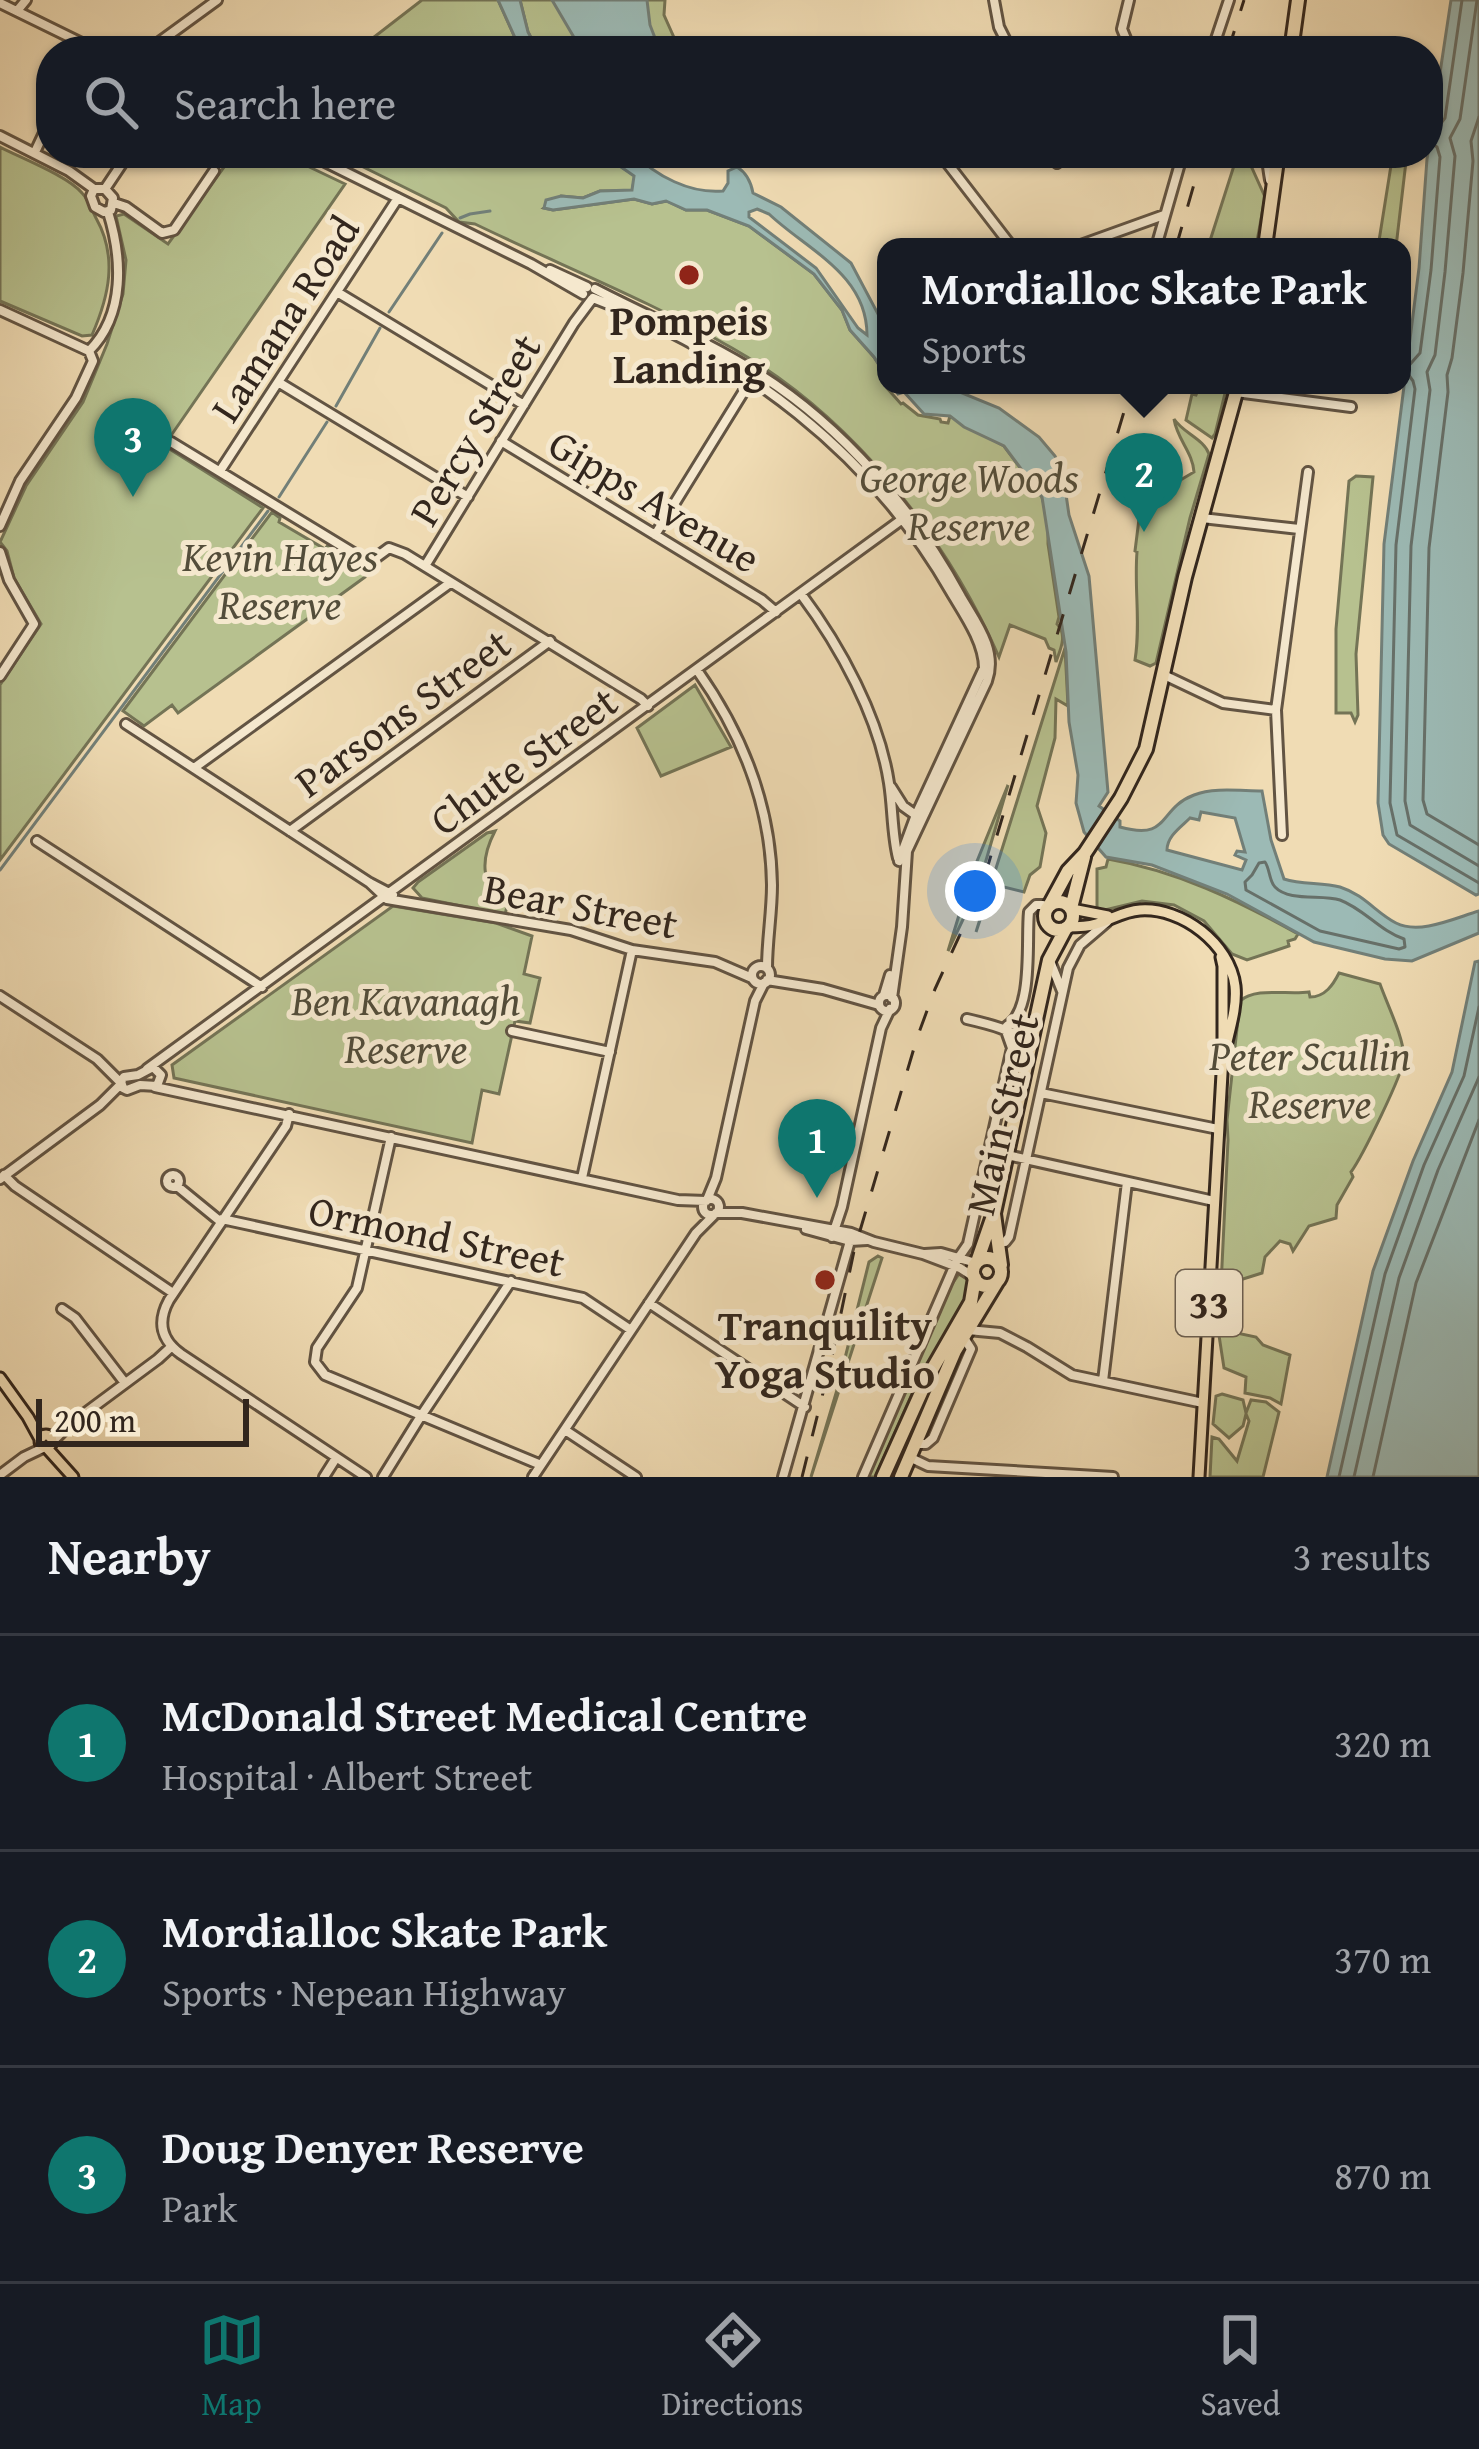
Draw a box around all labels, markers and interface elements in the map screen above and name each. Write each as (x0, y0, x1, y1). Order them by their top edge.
search box (36, 36, 1443, 168)
icon: search (78, 69, 144, 135)
text: Search here (174, 70, 396, 135)
street label: Lamana Road (194, 202, 374, 433)
popup (877, 238, 1411, 394)
text: Mordialloc Skate Park (921, 255, 1367, 320)
marker: Pompeis Landing (676, 262, 702, 288)
place label: Pompeis Landing (610, 289, 768, 398)
text: Sports (921, 320, 1027, 377)
street label: Percy Street (393, 321, 555, 536)
pin: 3 (94, 398, 172, 497)
street label: Gipps Avenue (538, 413, 772, 587)
pin: 2 (1105, 433, 1183, 532)
park label: George Woods Reserve (859, 446, 1079, 555)
park label: Kevin Hayes Reserve (181, 525, 378, 634)
street label: Parsons Street (281, 613, 523, 811)
street label: Chute Street (416, 671, 630, 849)
street label: Bear Street (479, 856, 683, 954)
your location (945, 861, 1005, 921)
park label: Ben Kavanagh Reserve (291, 969, 520, 1078)
street label: Main Street (948, 1007, 1054, 1221)
park label: Peter Scullin Reserve (1208, 1024, 1411, 1133)
pin: 1 (778, 1099, 856, 1198)
street label: Ormond Street (303, 1178, 571, 1292)
marker: Tranquility Yoga Studio (812, 1267, 838, 1293)
road number: 33 (1176, 1270, 1242, 1336)
place label: Tranquility Yoga Studio (715, 1294, 935, 1403)
scale bar (36, 1393, 249, 1446)
text: 200 m (54, 1396, 136, 1444)
text: Nearby (48, 1518, 211, 1593)
text: 3 results (1293, 1527, 1431, 1584)
text: McDonald Street Medical Centre (162, 1682, 807, 1747)
text: 1 (77, 1714, 97, 1771)
text: 320 m (1334, 1714, 1431, 1771)
text: Hospital · Albert Street (162, 1747, 532, 1804)
text: Mordialloc Skate Park (162, 1898, 607, 1963)
text: 2 (77, 1930, 97, 1987)
text: 370 m (1334, 1930, 1431, 1987)
text: Sports · Nepean Highway (162, 1963, 566, 2020)
text: Doug Denyer Reserve (162, 2114, 584, 2179)
text: 3 (77, 2146, 97, 2203)
text: 870 m (1334, 2146, 1431, 2203)
text: Park (162, 2179, 237, 2236)
tab: Map (199, 2307, 265, 2427)
tab: Directions (662, 2307, 803, 2427)
tab: Saved (1201, 2307, 1280, 2427)

